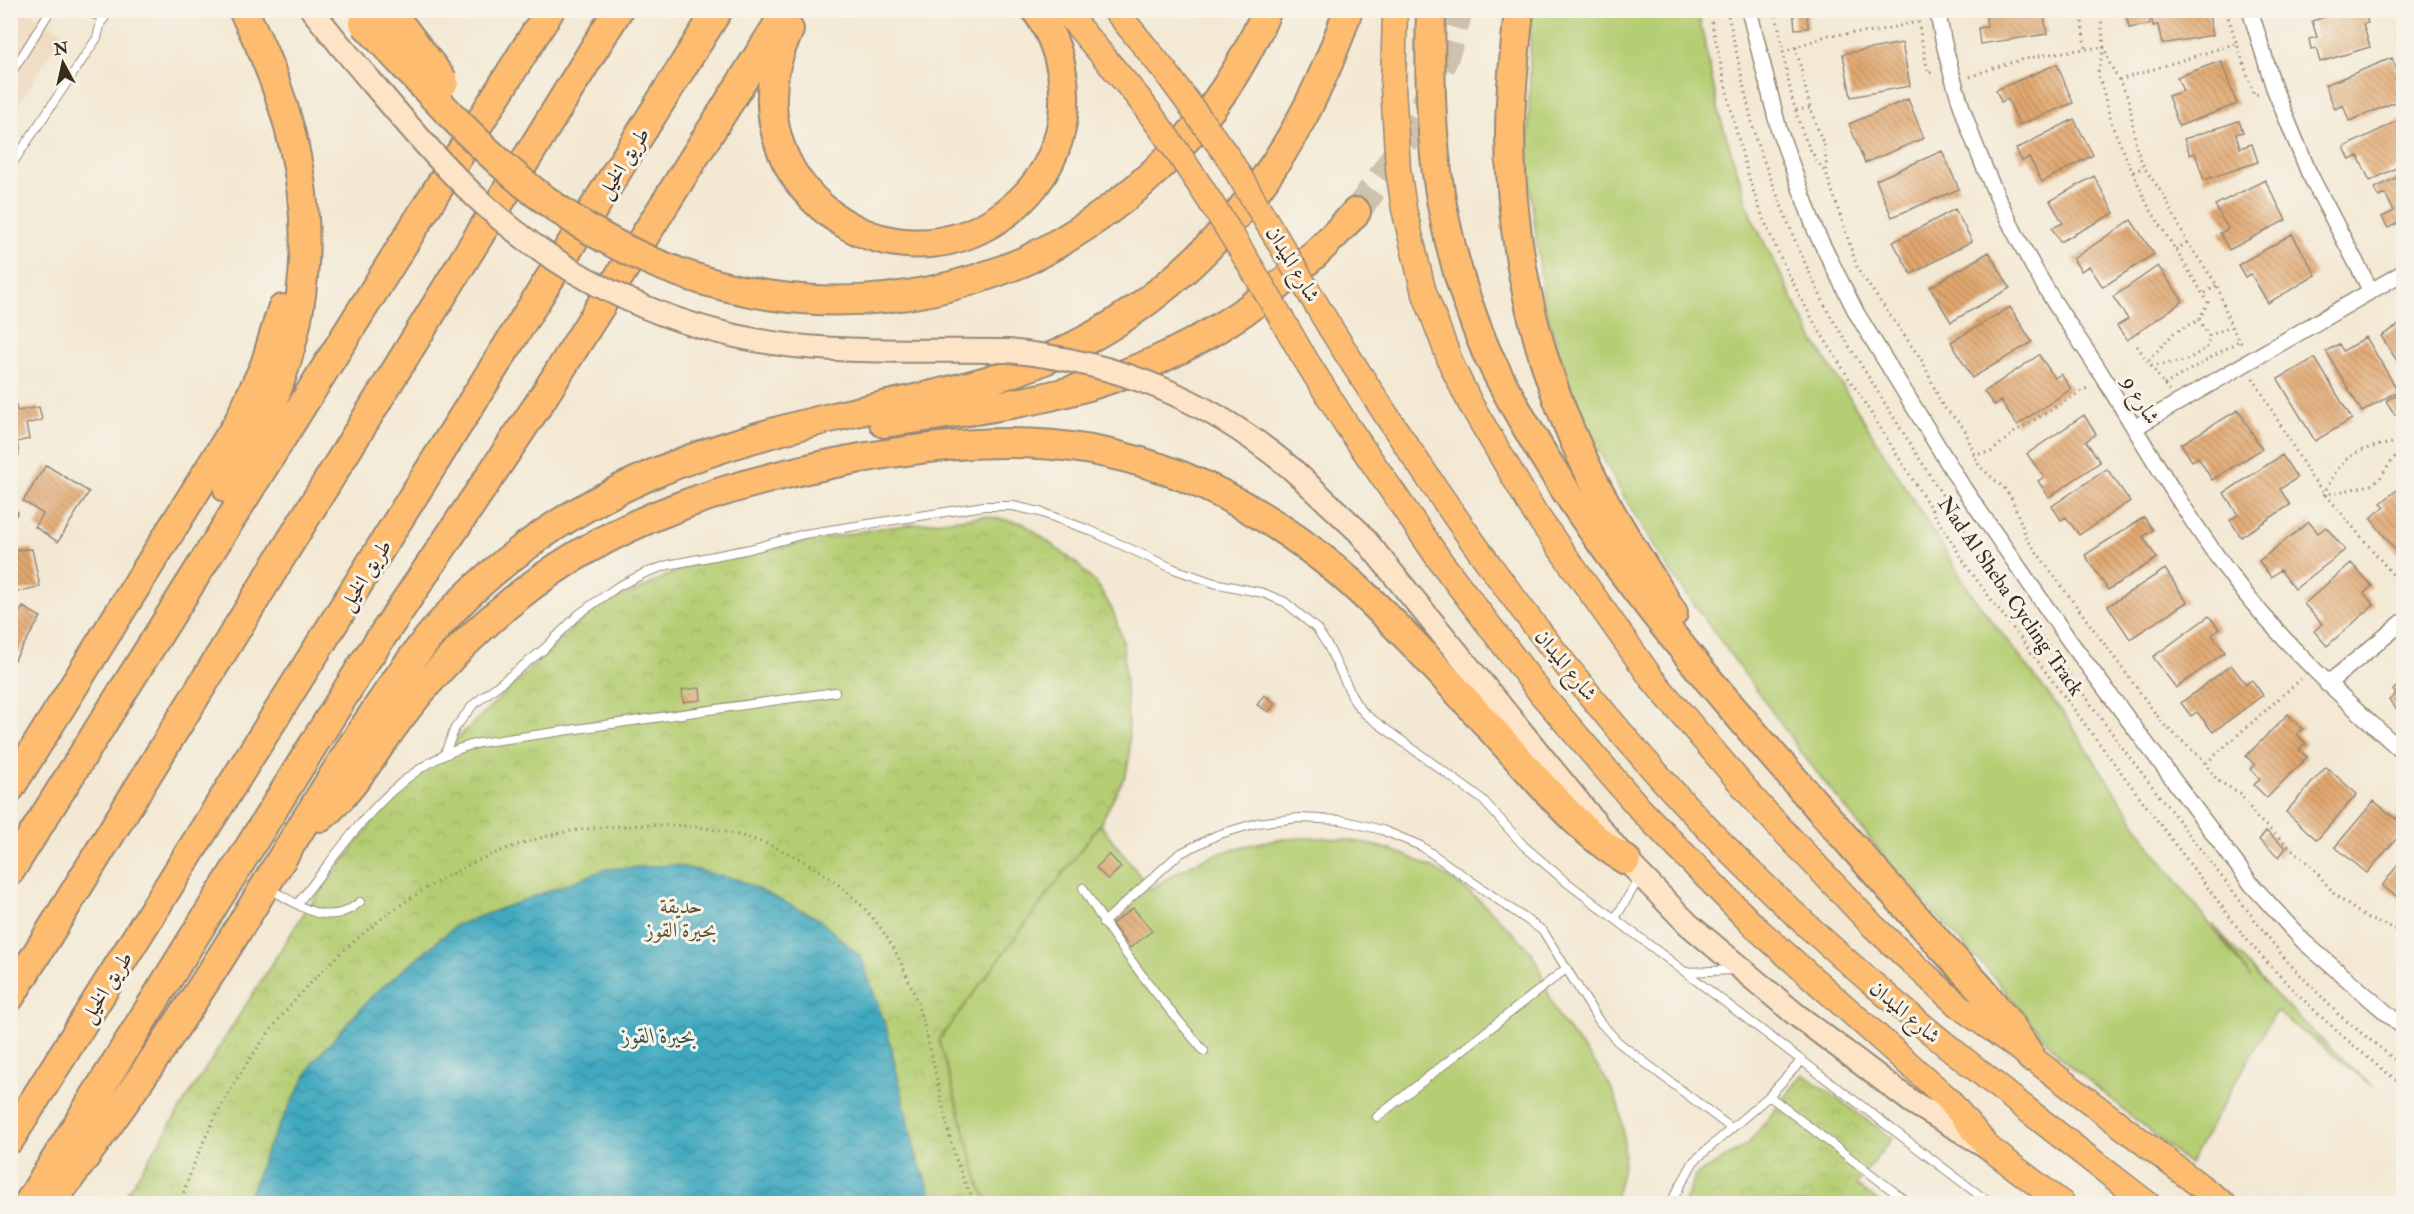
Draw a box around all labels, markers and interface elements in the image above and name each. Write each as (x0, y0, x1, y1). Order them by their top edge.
north arrow (33, 33, 93, 93)
text: N (52, 38, 70, 60)
street label: طريق الخيل (591, 122, 657, 205)
street label: شارع الميدان (1256, 221, 1326, 309)
street label: شارع 9 (2111, 369, 2165, 431)
street label: Nad Al Sheba Cycling Track (1931, 491, 2090, 701)
street label: طريق الخيل (333, 534, 399, 617)
street label: شارع الميدان (1525, 624, 1603, 709)
park label: حديقة بحيرة القوز (644, 893, 716, 944)
street label: طريق الخيل (74, 946, 140, 1029)
street label: شارع الميدان (1861, 975, 1946, 1053)
water label: بحيرة القوز (620, 1022, 696, 1050)

